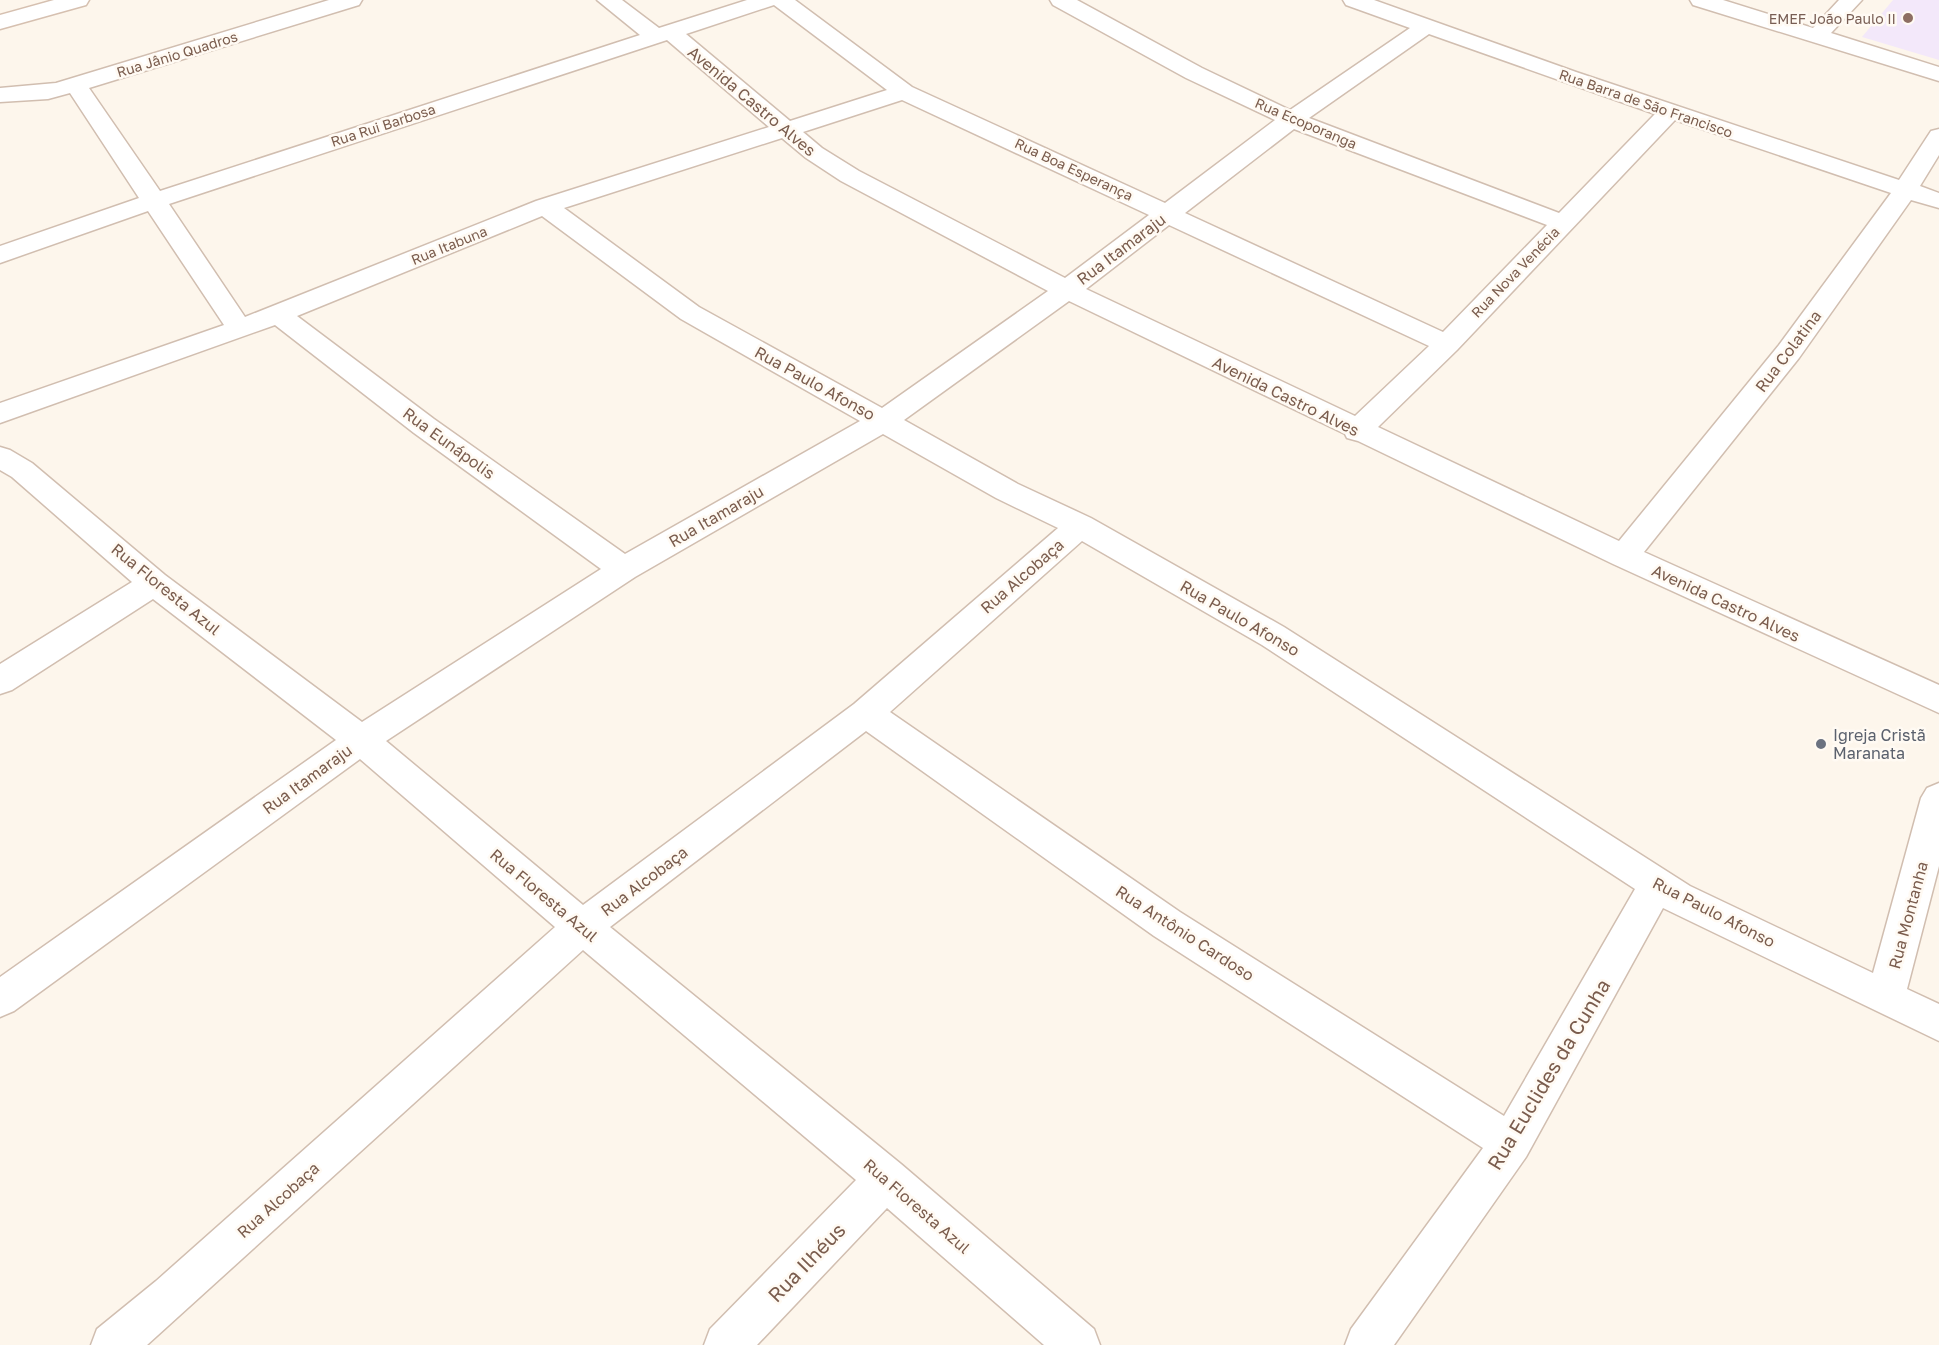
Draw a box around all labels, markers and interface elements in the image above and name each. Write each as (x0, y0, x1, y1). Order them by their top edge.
place label: EMEF João Paulo II (1769, 10, 1896, 27)
marker: EMEF João Paulo II (1901, 11, 1915, 25)
street label: Rua Jânio Quadros (114, 28, 240, 80)
street label: Avenida Castro Alves (684, 42, 820, 160)
street label: Rua Barra de São Francisco (1557, 65, 1735, 141)
street label: Rua Ecoporanga (1253, 94, 1359, 152)
street label: Rua Rui Barbosa (328, 100, 438, 150)
street label: Rua Boa Esperança (1012, 134, 1136, 204)
street label: Rua Itamaraju (1073, 209, 1169, 289)
street label: Rua Itabuna (408, 222, 490, 268)
street label: Rua Nova Venécia (1467, 223, 1563, 321)
street label: Rua Colatina (1751, 306, 1825, 396)
street label: Rua Paulo Afonso (751, 342, 879, 424)
street label: Avenida Castro Alves (1209, 352, 1363, 440)
street label: Rua Eunápolis (399, 403, 499, 483)
street label: Rua Itamaraju (665, 481, 767, 551)
street label: Rua Alcobaça (976, 534, 1068, 618)
street label: Rua Floresta Azul (107, 539, 225, 639)
street label: Avenida Castro Alves (1649, 560, 1803, 646)
street label: Rua Paulo Afonso (1177, 576, 1303, 660)
place label: Igreja Cristã Maranata (1833, 725, 1926, 763)
marker: Igreja Cristã Maranata (1814, 737, 1828, 751)
street label: Rua Itamaraju (258, 740, 356, 818)
street label: Rua Alcobaça (597, 842, 691, 920)
street label: Rua Floresta Azul (486, 844, 602, 946)
street label: Rua Montanha (1884, 859, 1932, 971)
street label: Rua Paulo Afonso (1650, 873, 1778, 951)
street label: Rua Antônio Cardoso (1112, 881, 1258, 985)
street label: Rua Euclides da Cunha (1482, 974, 1614, 1174)
street label: Rua Floresta Azul (860, 1154, 974, 1258)
street label: Rua Alcobaça (233, 1158, 323, 1242)
street label: Rua Ilhéus (762, 1217, 850, 1307)

